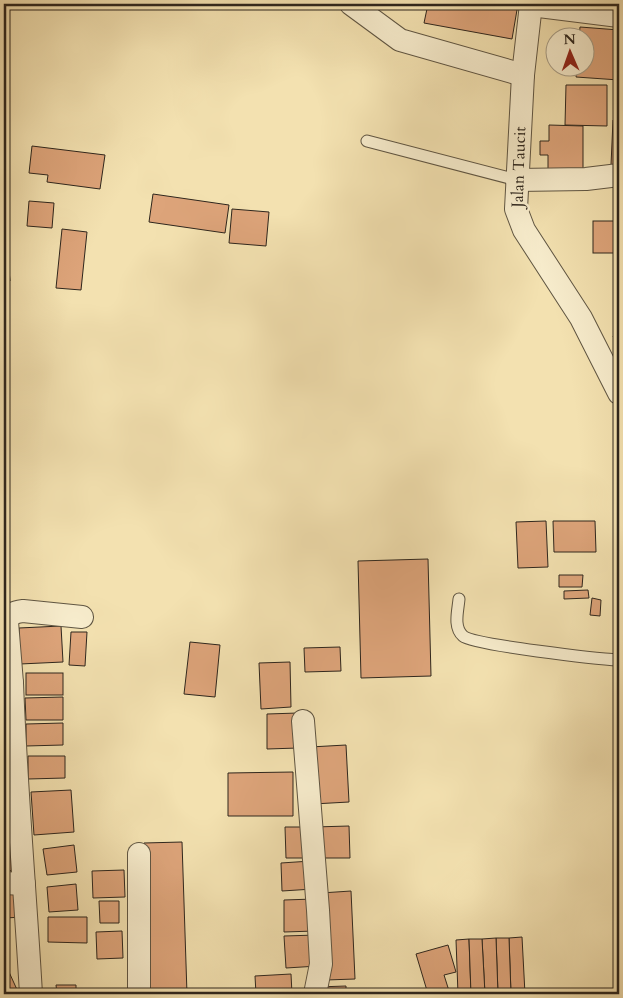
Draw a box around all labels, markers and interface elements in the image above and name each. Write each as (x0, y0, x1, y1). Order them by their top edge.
north arrow (546, 28, 596, 78)
text: N (563, 30, 576, 49)
street label: Jalan Taucit (507, 126, 531, 210)

